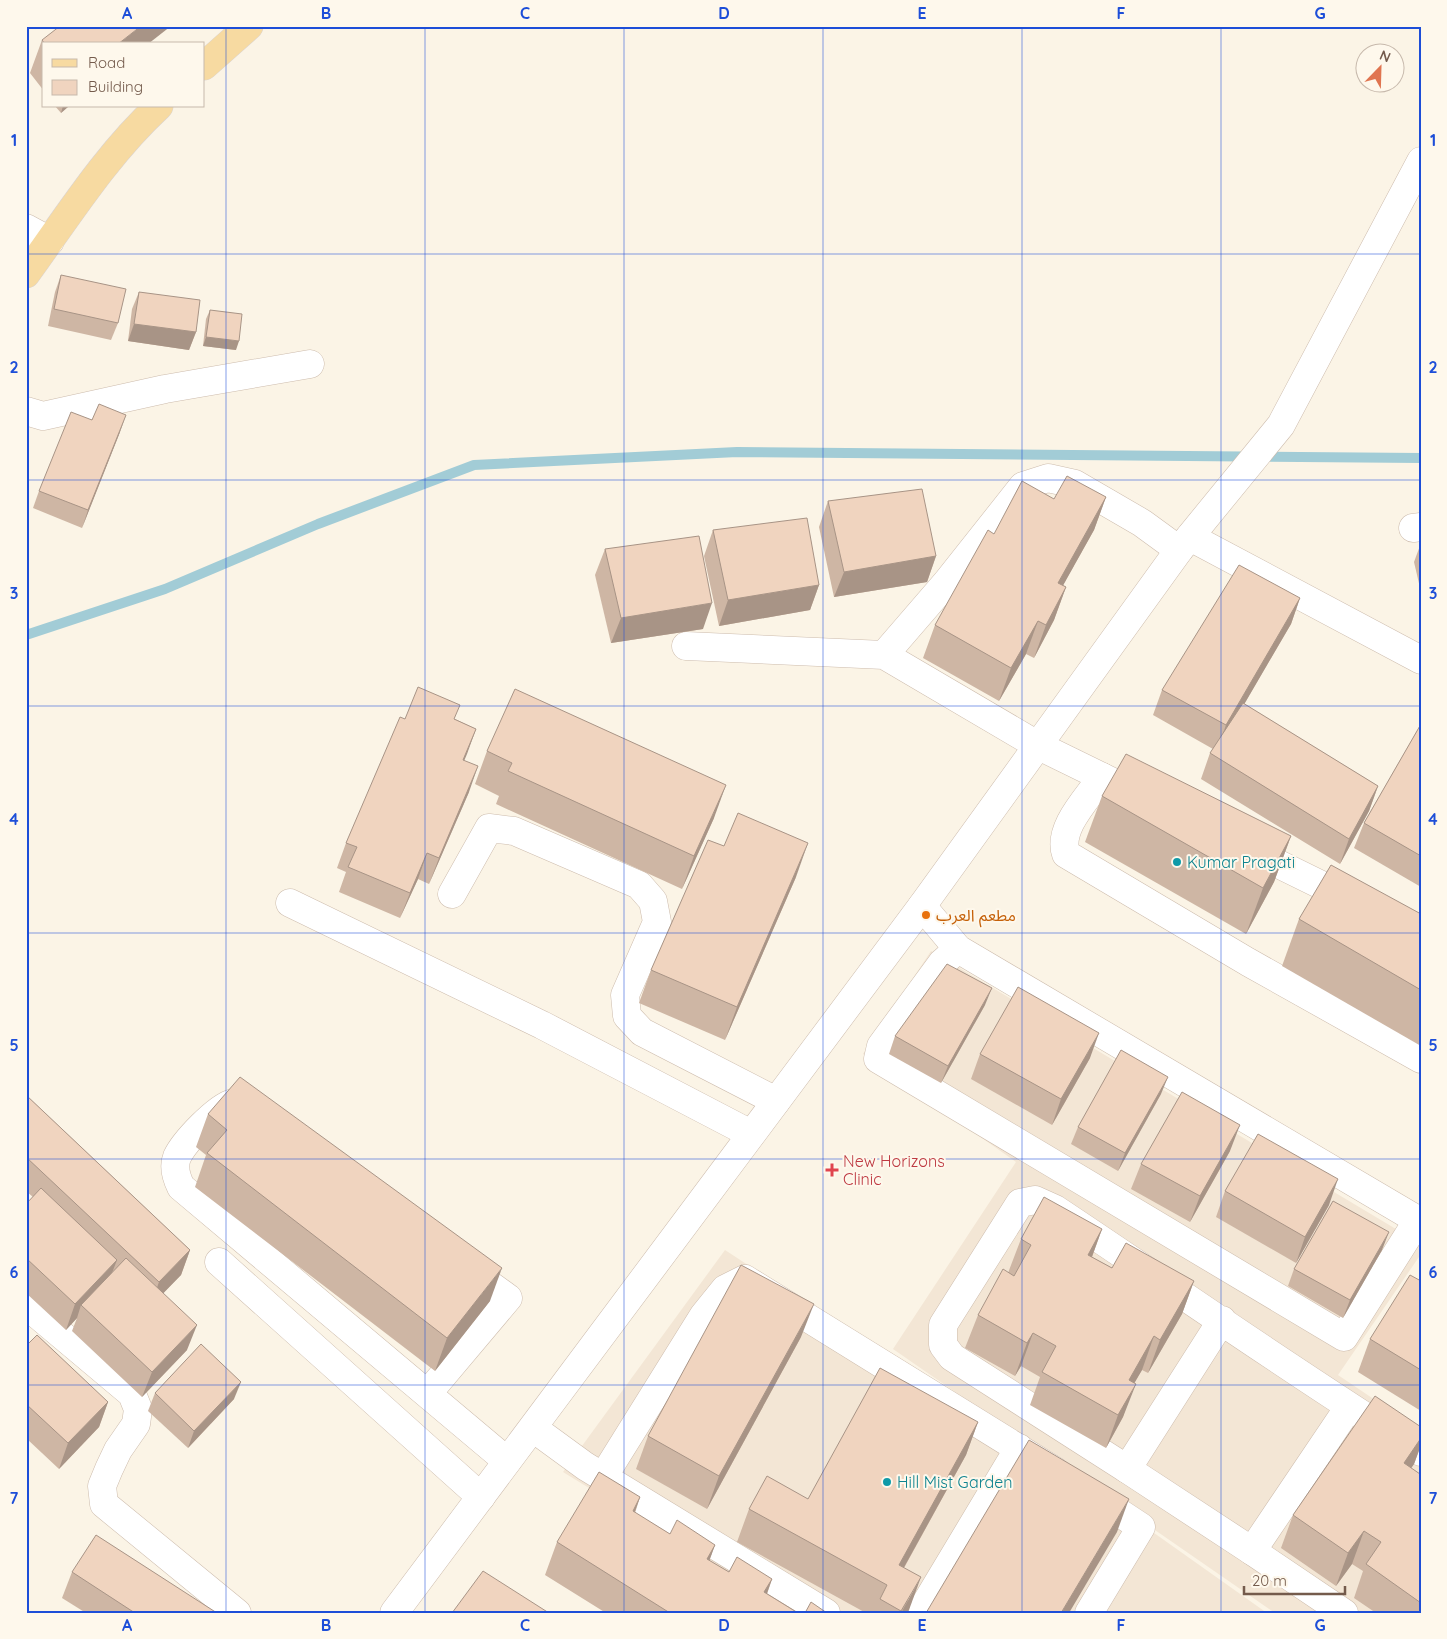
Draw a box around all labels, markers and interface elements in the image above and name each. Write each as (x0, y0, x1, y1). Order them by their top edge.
text: A (122, 3, 133, 23)
text: B (321, 3, 331, 23)
text: C (520, 3, 530, 23)
text: D (718, 3, 730, 23)
text: E (917, 3, 927, 23)
text: F (1117, 3, 1126, 23)
text: G (1314, 3, 1326, 23)
legend (42, 42, 205, 108)
north arrow (1354, 42, 1404, 92)
text: N (1377, 46, 1393, 66)
text: Road (88, 53, 125, 72)
text: Building (88, 77, 143, 96)
text: 1 (11, 130, 17, 150)
text: 1 (1430, 130, 1436, 150)
text: 2 (9, 357, 19, 377)
text: 2 (1428, 357, 1438, 377)
text: 3 (10, 583, 18, 603)
text: 3 (1429, 583, 1437, 603)
text: 4 (9, 809, 19, 829)
text: 4 (1428, 809, 1438, 829)
place label: Kumar Pragati (1187, 852, 1295, 872)
marker: Kumar Pragati (1171, 856, 1183, 868)
place label: مطعم العرب (936, 905, 1016, 928)
marker: مطعم العرب (920, 909, 932, 921)
text: 5 (9, 1035, 19, 1055)
text: 5 (1428, 1035, 1438, 1055)
place label: New Horizons Clinic (843, 1151, 945, 1189)
marker: New Horizons Clinic (825, 1163, 839, 1177)
text: 6 (10, 1262, 19, 1282)
text: 6 (1429, 1262, 1438, 1282)
place label: Hill Mist Garden (897, 1472, 1012, 1492)
marker: Hill Mist Garden (881, 1476, 893, 1488)
text: 7 (10, 1488, 19, 1508)
text: 7 (1429, 1488, 1438, 1508)
scale bar (1244, 1564, 1346, 1596)
text: 20 m (1252, 1571, 1287, 1590)
text: A (122, 1615, 133, 1635)
text: B (321, 1615, 331, 1635)
text: C (520, 1615, 530, 1635)
text: D (718, 1615, 730, 1635)
text: E (917, 1615, 927, 1635)
text: F (1117, 1615, 1126, 1635)
text: G (1314, 1615, 1326, 1635)

